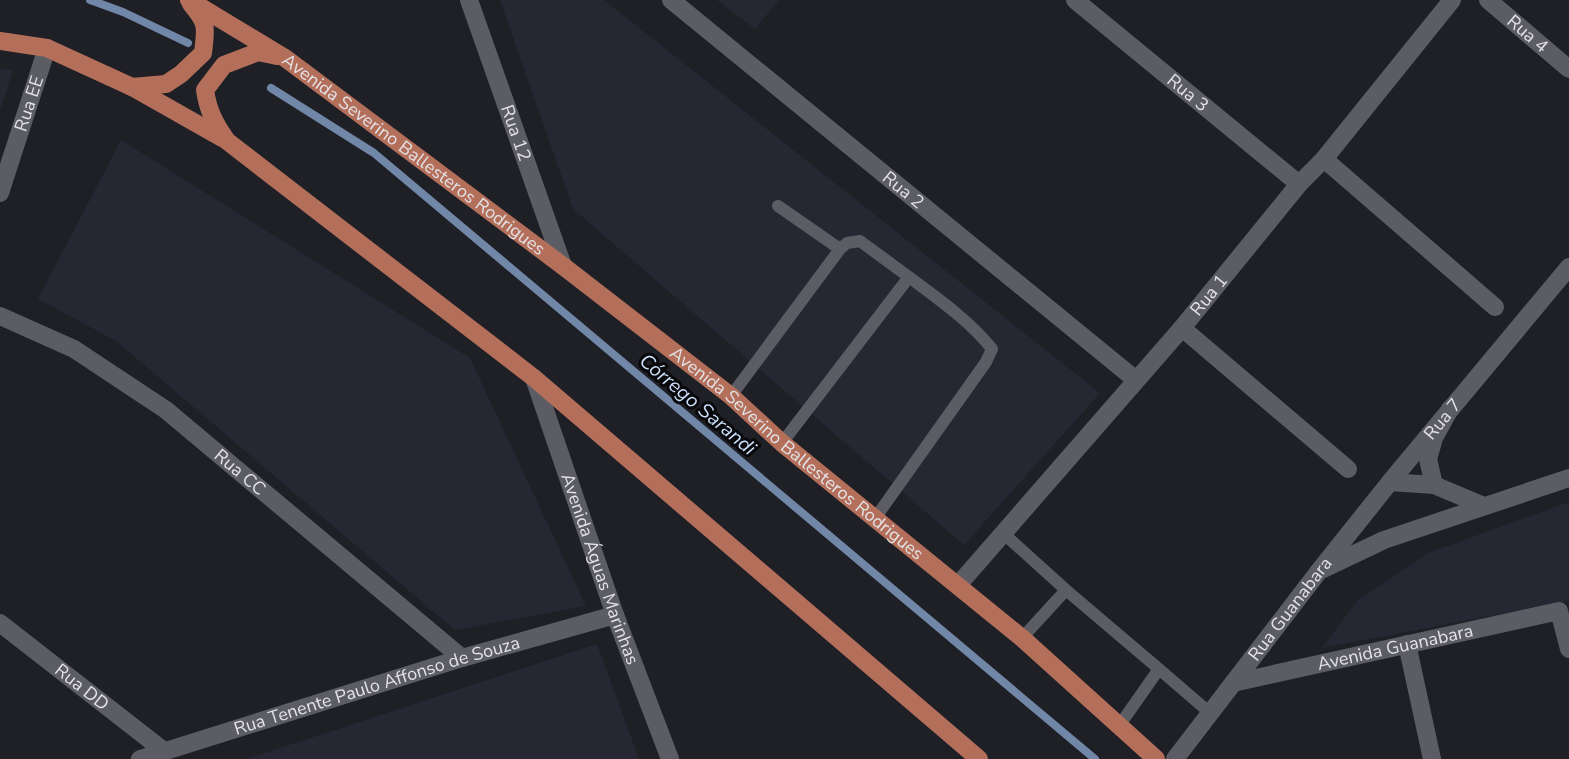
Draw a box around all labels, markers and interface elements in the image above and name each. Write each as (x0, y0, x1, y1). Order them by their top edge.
street label: Rua 4 (1502, 9, 1553, 58)
street label: Avenida Severino Ballesteros Rodrigues (277, 48, 550, 261)
street label: Rua 3 (1162, 68, 1214, 117)
street label: Rua EE (9, 73, 49, 135)
street label: Rua 12 (495, 102, 537, 164)
street label: Rua 2 (877, 166, 929, 214)
street label: Rua 1 (1185, 269, 1233, 321)
street label: Avenida Severino Ballesteros Rodrigues (665, 341, 929, 565)
water label: Córrego Sarandi (633, 347, 762, 462)
street label: Rua 7 (1418, 393, 1467, 445)
street label: Rua CC (209, 444, 271, 501)
street label: Avenida Águas Marinhas (555, 470, 645, 668)
street label: Rua Guanabara (1242, 552, 1337, 666)
street label: Avenida Guanabara (1315, 618, 1475, 676)
street label: Rua Tenente Paulo Affonso de Souza (231, 630, 523, 741)
street label: Rua DD (50, 658, 114, 716)

